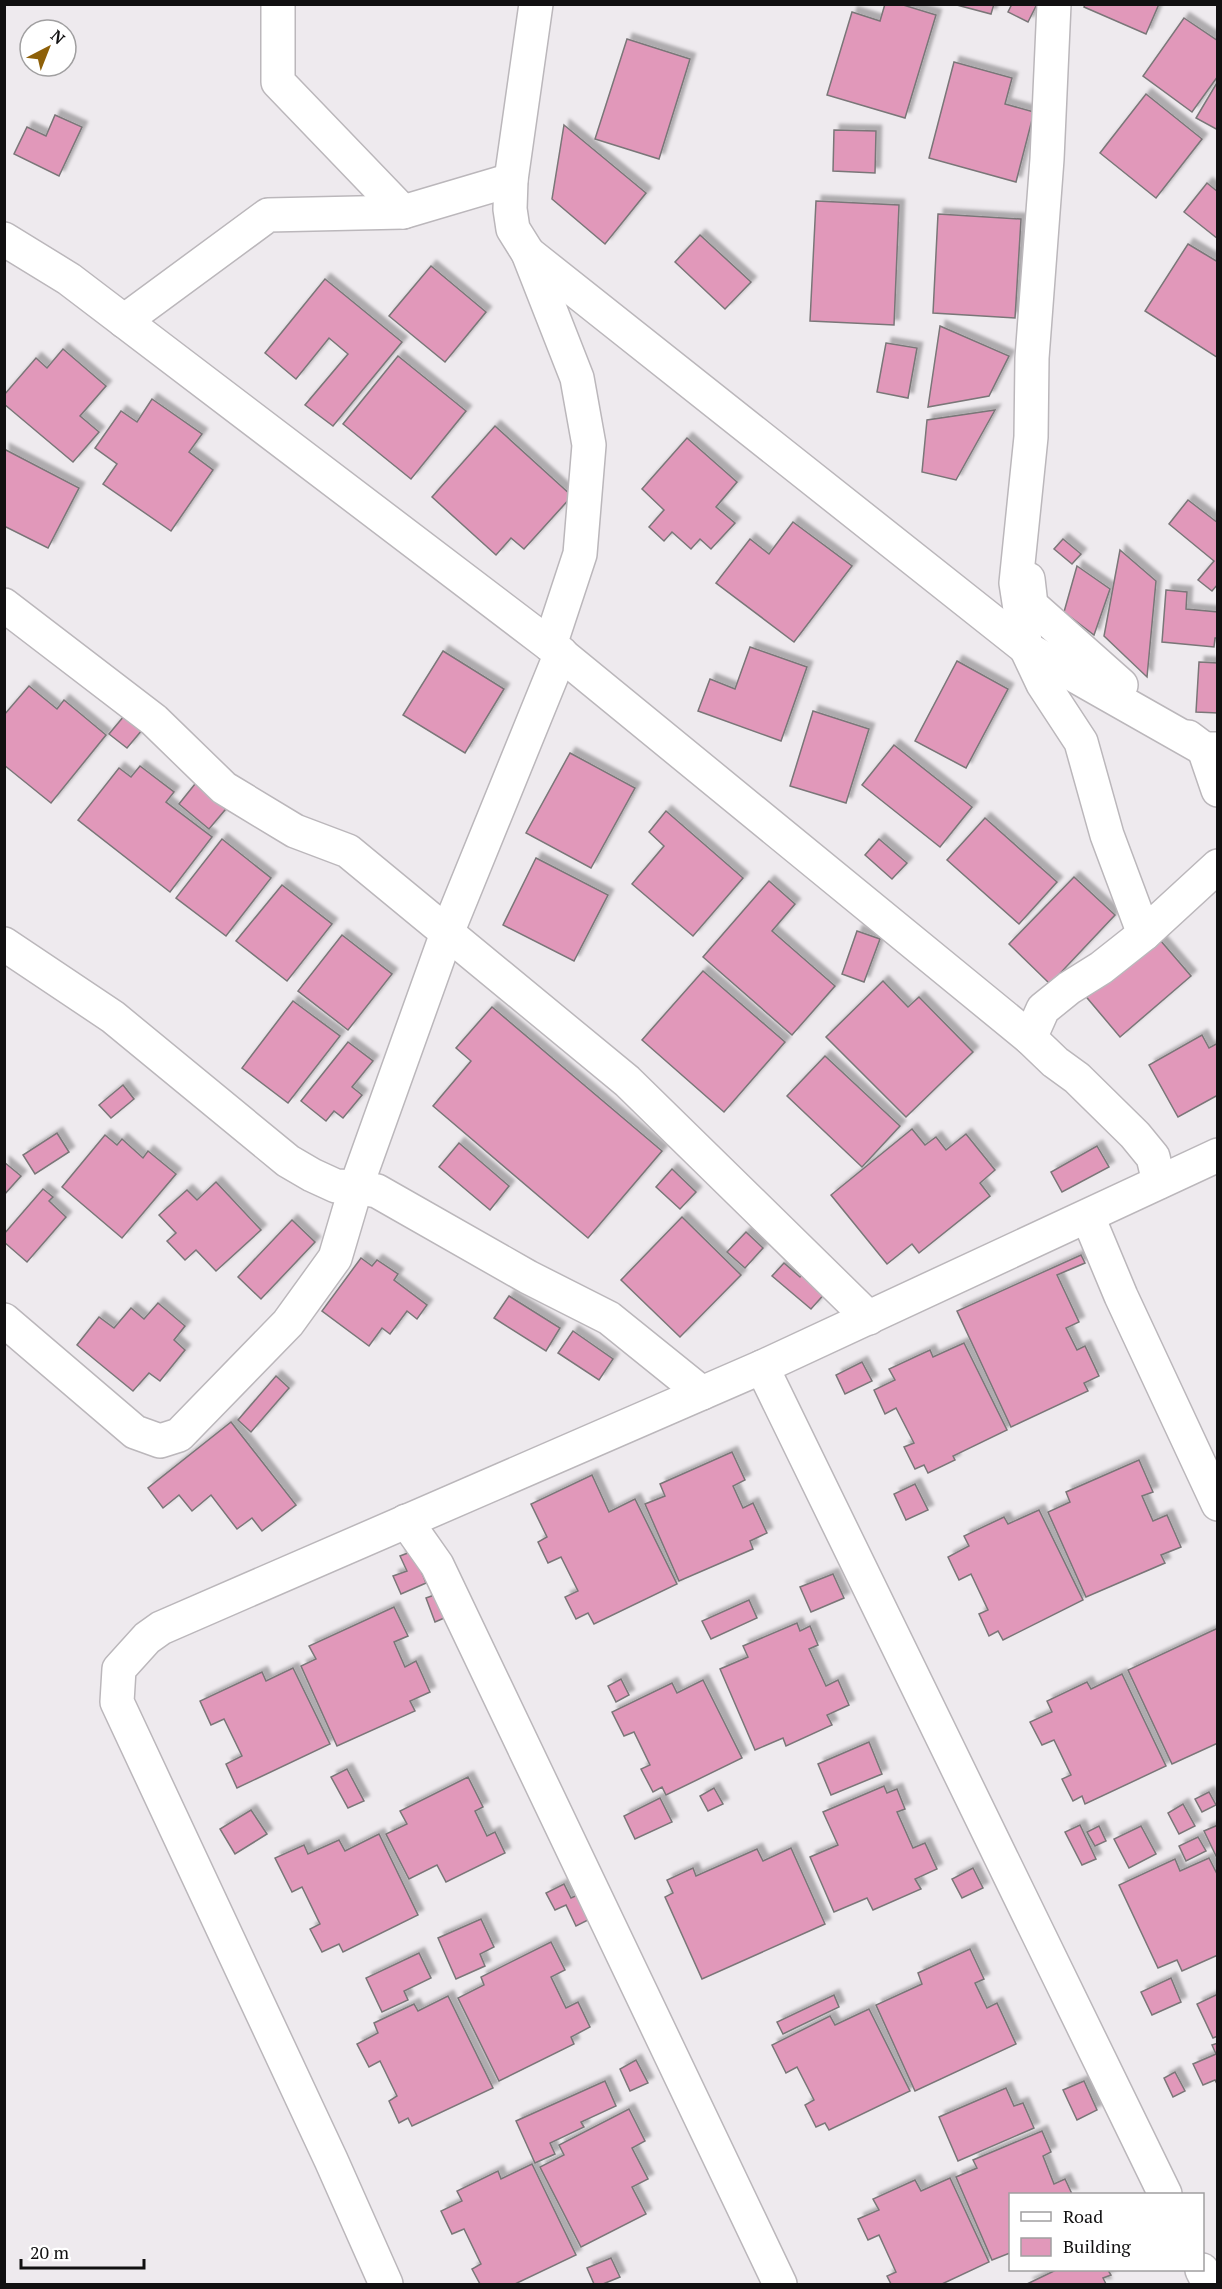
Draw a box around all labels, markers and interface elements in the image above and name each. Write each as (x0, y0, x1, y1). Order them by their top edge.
north arrow (18, 18, 78, 78)
text: N (46, 25, 70, 49)
legend (1009, 2193, 1204, 2271)
text: Road (1063, 2204, 1103, 2228)
scale bar (21, 2232, 144, 2270)
text: Building (1063, 2234, 1131, 2258)
text: 20 m (30, 2240, 70, 2264)

